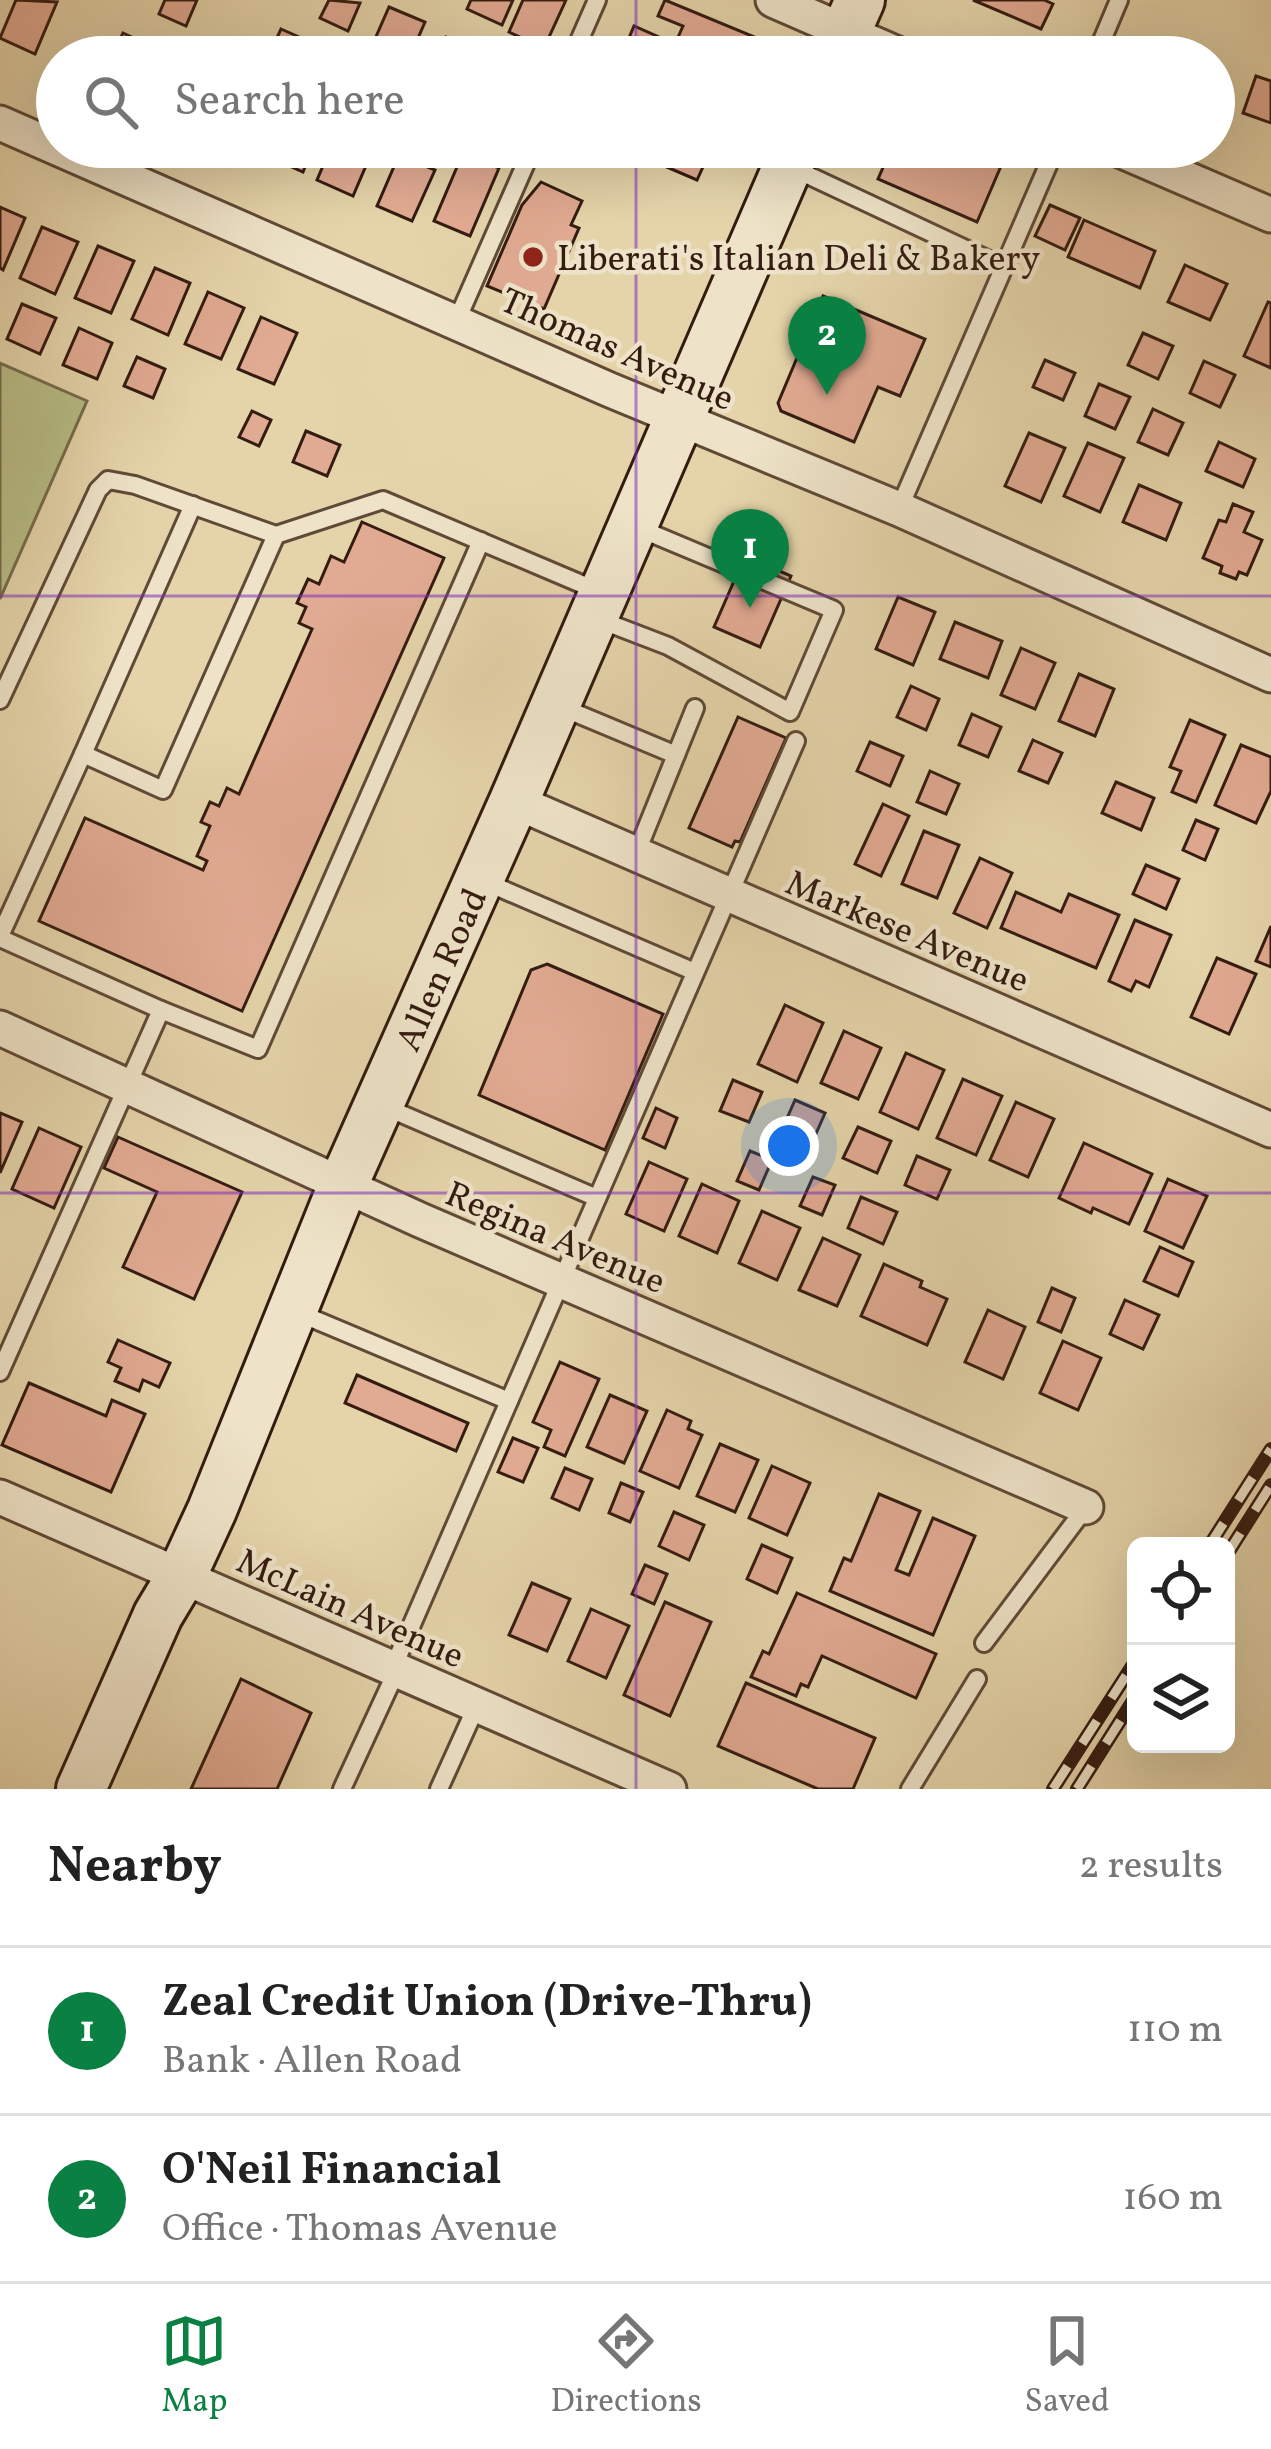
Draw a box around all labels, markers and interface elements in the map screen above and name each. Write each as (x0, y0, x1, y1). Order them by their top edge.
search box (36, 36, 1235, 168)
icon: search (78, 69, 144, 135)
text: Search here (174, 71, 405, 134)
place label: Liberati's Italian Deli & Bakery (557, 236, 1040, 286)
marker: Liberati's Italian Deli & Bakery (520, 244, 546, 270)
street label: Thomas Avenue (492, 278, 741, 426)
pin: 2 (788, 296, 866, 395)
pin: 1 (711, 509, 789, 608)
street label: Markese Avenue (777, 860, 1036, 1008)
street label: Allen Road (385, 881, 502, 1060)
your location (759, 1116, 819, 1176)
street label: Regina Avenue (437, 1171, 672, 1309)
map controls (1127, 1537, 1235, 1753)
button: locate (1127, 1537, 1235, 1645)
street label: McLain Avenue (228, 1538, 471, 1683)
button: layers (1127, 1645, 1235, 1753)
text: Nearby (48, 1832, 222, 1903)
text: 2 results (1079, 1840, 1223, 1894)
text: Zeal Credit Union (Drive-Thru) (162, 1972, 812, 2035)
text: 1 (79, 2004, 95, 2058)
text: 110 m (1127, 2004, 1223, 2058)
text: Bank · Allen Road (162, 2035, 462, 2089)
text: O'Neil Financial (162, 2140, 502, 2203)
text: 2 (77, 2172, 97, 2226)
text: 160 m (1122, 2172, 1223, 2226)
text: Office · Thomas Avenue (162, 2203, 558, 2257)
tab: Map (161, 2308, 228, 2426)
tab: Directions (550, 2308, 702, 2426)
tab: Saved (1025, 2308, 1110, 2426)

